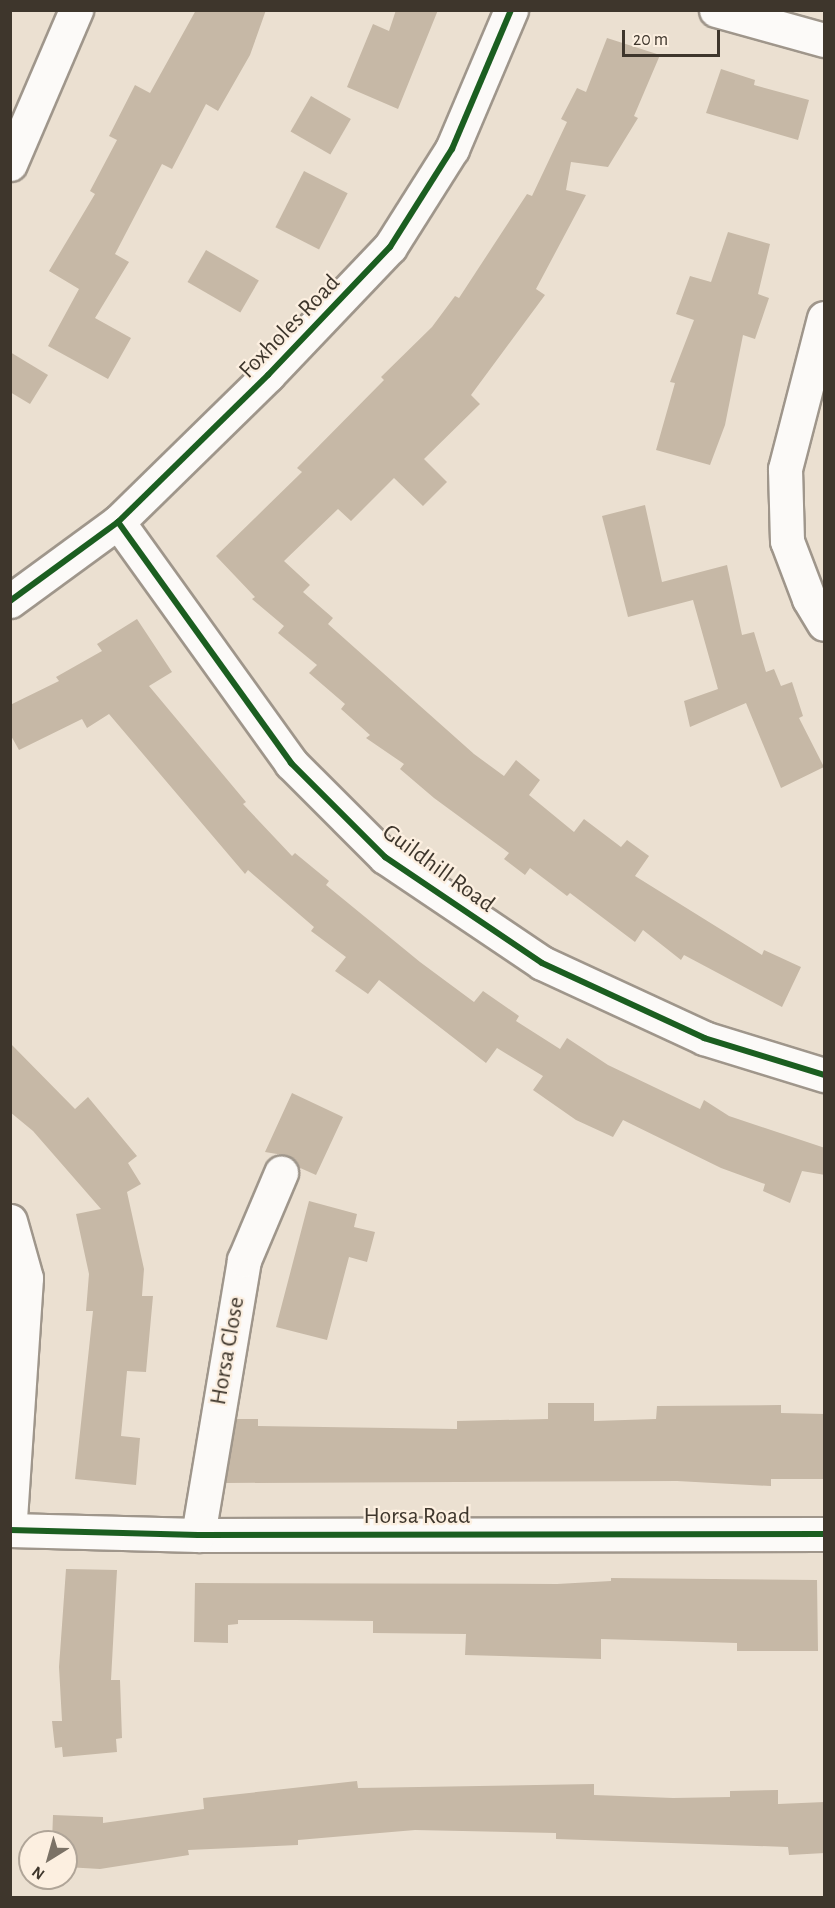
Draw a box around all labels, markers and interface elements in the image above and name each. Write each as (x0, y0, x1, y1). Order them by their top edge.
scale bar (625, 18, 722, 56)
text: 20 m (633, 31, 668, 49)
street label: Foxholes Road (233, 269, 347, 385)
street label: Guildhill Road (376, 819, 500, 919)
street label: Horsa Close (204, 1295, 252, 1407)
street label: Horsa Road (364, 1503, 470, 1531)
north arrow (18, 1830, 78, 1890)
text: N (29, 1863, 48, 1883)

